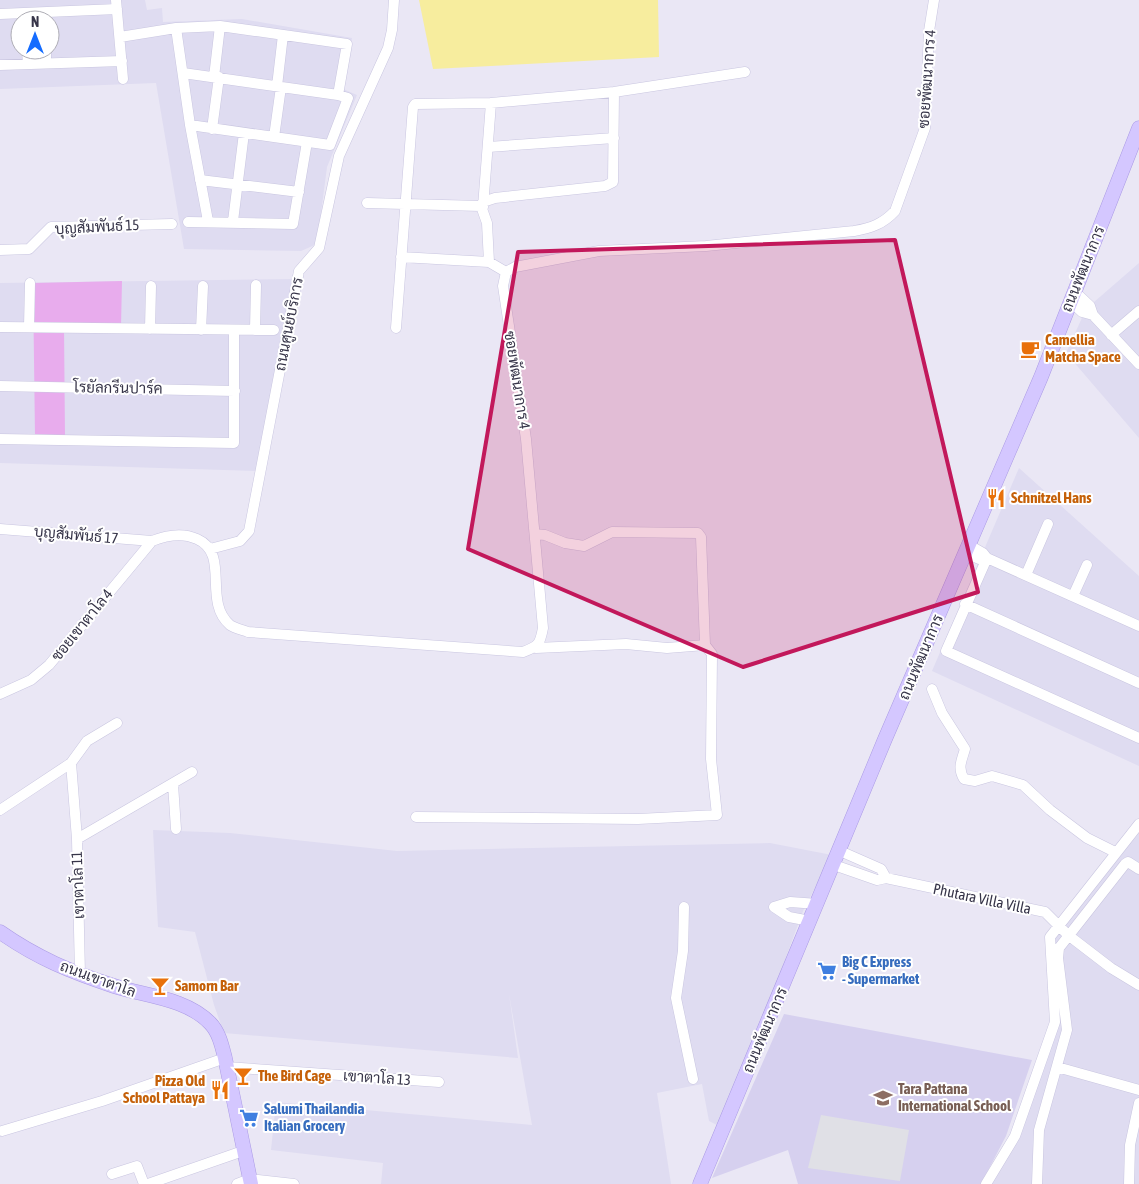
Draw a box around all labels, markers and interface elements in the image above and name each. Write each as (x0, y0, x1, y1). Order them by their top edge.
north arrow (10, 10, 60, 60)
text: N (31, 14, 39, 30)
street label: ซอยพัฒนาการ 4 (915, 29, 938, 129)
street label: บุญสัมพันธ์ 15 (54, 215, 140, 240)
street label: ถนนพัฒนาการ (1058, 223, 1107, 314)
street label: ถนนศูนย์บริการ (270, 275, 308, 373)
street label: ซอยพัฒนาการ 4 (501, 330, 534, 430)
place label: Camellia Matcha Space (1045, 331, 1121, 365)
cafe icon: Camellia Matcha Space (1019, 338, 1041, 360)
street label: โรยัลกรีนปาร์ค (72, 377, 163, 397)
restaurant icon: Schnitzel Hans (985, 487, 1007, 509)
place label: Schnitzel Hans (1011, 489, 1092, 506)
street label: บุญสัมพันธ์ 17 (33, 521, 119, 550)
street label: ซอยเขาตาโล 4 (47, 585, 116, 664)
street label: ถนนพัฒนาการ (895, 612, 946, 702)
street label: เขาตาโล 11 (67, 851, 87, 919)
street label: Phutara Villa Villa (932, 880, 1033, 917)
place label: Big C Express - Supermarket (842, 953, 920, 987)
street label: ถนนเขาตาโล (58, 956, 139, 1000)
supermarket icon: Big C Express - Supermarket (816, 960, 838, 982)
bar icon: Samorn Bar (149, 975, 171, 997)
place label: Samorn Bar (175, 977, 239, 994)
street label: ถนนพัฒนาการ (739, 985, 790, 1075)
bar icon: The Bird Cage (232, 1065, 254, 1087)
street label: เขาตาโล 13 (343, 1066, 411, 1088)
place label: The Bird Cage (258, 1067, 331, 1084)
place label: Pizza Old School Pattaya (123, 1072, 205, 1106)
restaurant icon: Pizza Old School Pattaya (209, 1079, 231, 1101)
place label: Tara Pattana International School (898, 1080, 1012, 1114)
school or university icon: Tara Pattana International School (872, 1087, 894, 1109)
place label: Salumi Thailandia Italian Grocery (264, 1100, 365, 1134)
supermarket icon: Salumi Thailandia Italian Grocery (238, 1107, 260, 1129)

